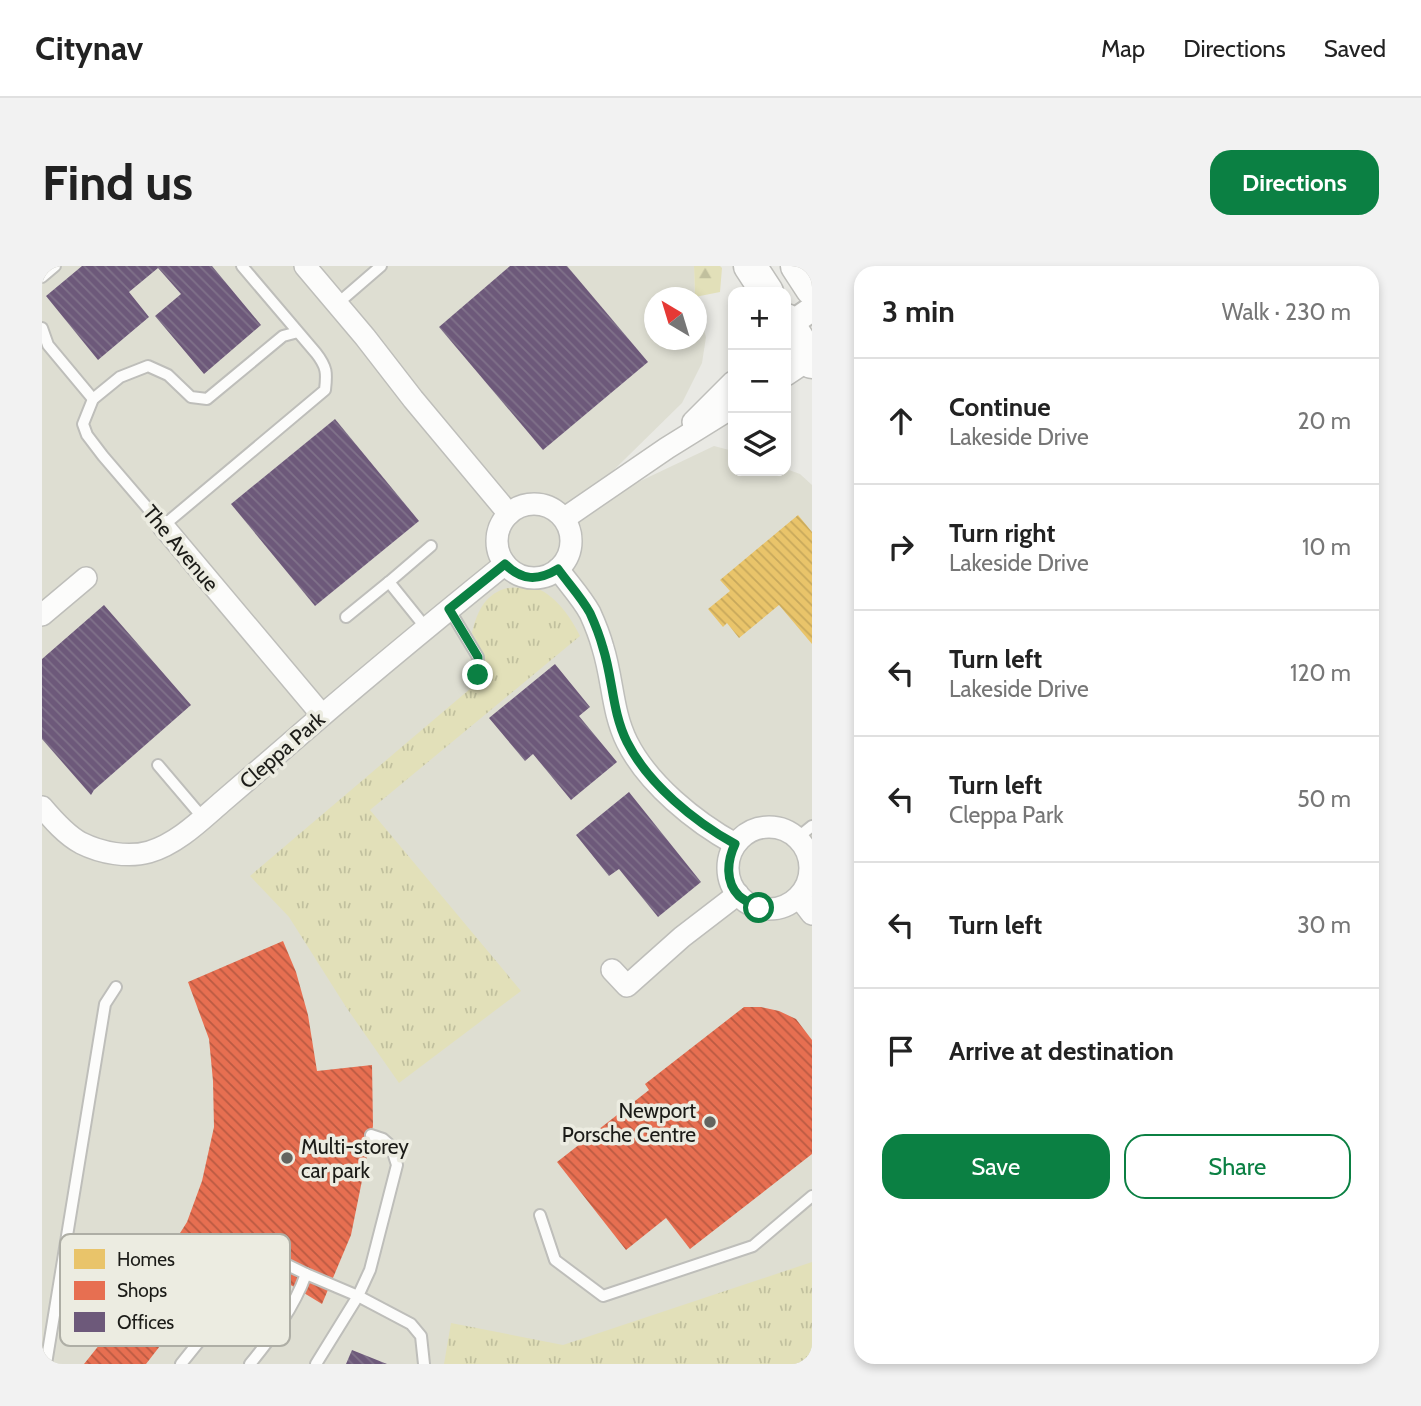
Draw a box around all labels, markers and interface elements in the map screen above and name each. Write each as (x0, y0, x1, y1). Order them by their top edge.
text: Citynav (35, 28, 143, 68)
text: Map (1101, 34, 1145, 63)
text: Directions (1183, 34, 1286, 63)
text: Saved (1324, 34, 1386, 63)
button: Directions (1210, 150, 1379, 215)
text: Find us (42, 153, 193, 212)
north arrow (644, 287, 707, 350)
map controls (728, 287, 791, 476)
button: + (728, 287, 791, 350)
text: 3 min (882, 293, 955, 330)
text: Walk · 230 m (1222, 298, 1351, 326)
button: − (728, 350, 791, 413)
text: Continue (949, 391, 1051, 423)
icon: ahead (882, 402, 920, 440)
text: 20 m (1298, 407, 1351, 435)
button: layers (728, 413, 791, 476)
text: Lakeside Drive (949, 423, 1089, 451)
street label: The Avenue (138, 500, 224, 596)
text: Turn right (949, 517, 1055, 549)
icon: right (882, 528, 920, 566)
text: 10 m (1302, 533, 1351, 561)
text: Lakeside Drive (949, 549, 1089, 577)
text: Turn left (949, 643, 1042, 675)
icon: left (882, 654, 920, 692)
route end (462, 659, 493, 690)
text: 120 m (1290, 659, 1351, 687)
text: Lakeside Drive (949, 675, 1089, 703)
street label: Cleppa Park (234, 706, 330, 794)
text: Turn left (949, 769, 1042, 801)
icon: left (882, 780, 920, 818)
text: 50 m (1297, 785, 1351, 813)
text: Cleppa Park (949, 801, 1064, 829)
route start (743, 892, 774, 923)
icon: left (882, 906, 920, 944)
text: Turn left (949, 909, 1042, 941)
text: 30 m (1297, 911, 1351, 939)
icon: arrive (882, 1032, 920, 1070)
text: Arrive at destination (949, 1035, 1174, 1067)
place label: Newport Porsche Centre (562, 1098, 696, 1147)
marker: Newport Porsche Centre (702, 1114, 718, 1130)
place label: Multi-storey car park (301, 1134, 409, 1183)
button: Save (882, 1134, 1110, 1199)
button: Share (1124, 1134, 1351, 1199)
marker: Multi-storey car park (279, 1150, 295, 1166)
legend (60, 1234, 290, 1346)
text: Homes (117, 1248, 175, 1271)
text: Shops (117, 1279, 167, 1302)
text: Offices (117, 1311, 174, 1334)

